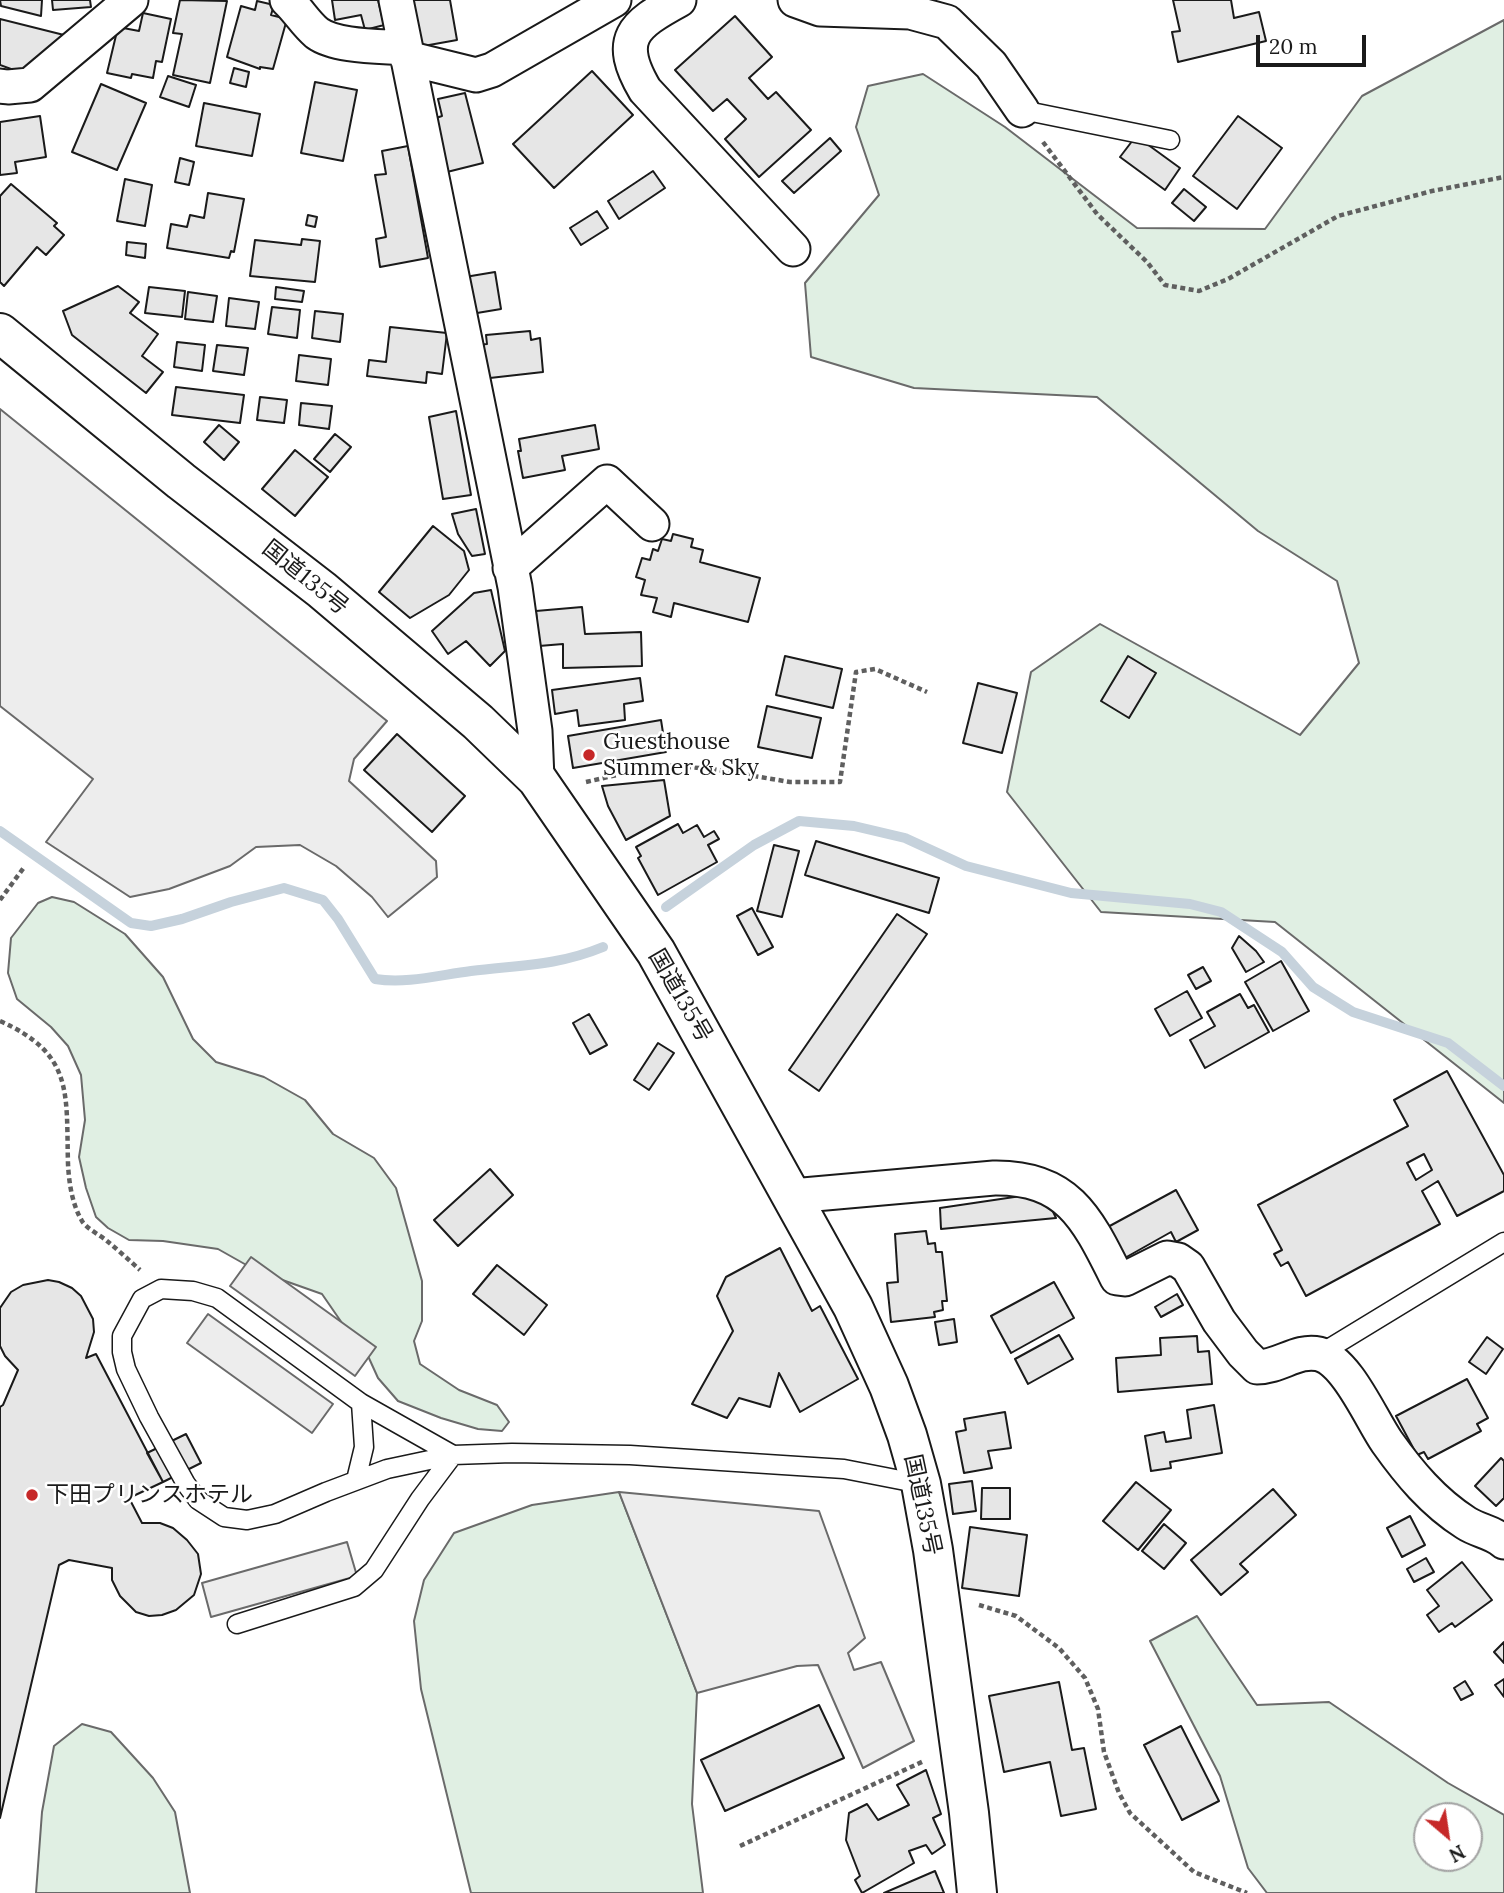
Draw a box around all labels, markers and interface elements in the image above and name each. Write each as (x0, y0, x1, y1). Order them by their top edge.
scale bar (1259, 21, 1369, 65)
text: 20 m (1269, 33, 1318, 60)
street label: 国道135号 (256, 535, 354, 621)
place label: Guesthouse Summer & Sky (603, 728, 759, 782)
marker: Guesthouse Summer & Sky (581, 747, 597, 763)
street label: 国道135号 (642, 945, 718, 1047)
street label: 国道135号 (898, 1452, 946, 1558)
place label: 下田プリンスホテル (46, 1481, 253, 1509)
marker: 下田プリンスホテル (24, 1487, 40, 1503)
north arrow (1413, 1802, 1483, 1872)
text: N (1445, 1840, 1469, 1868)

